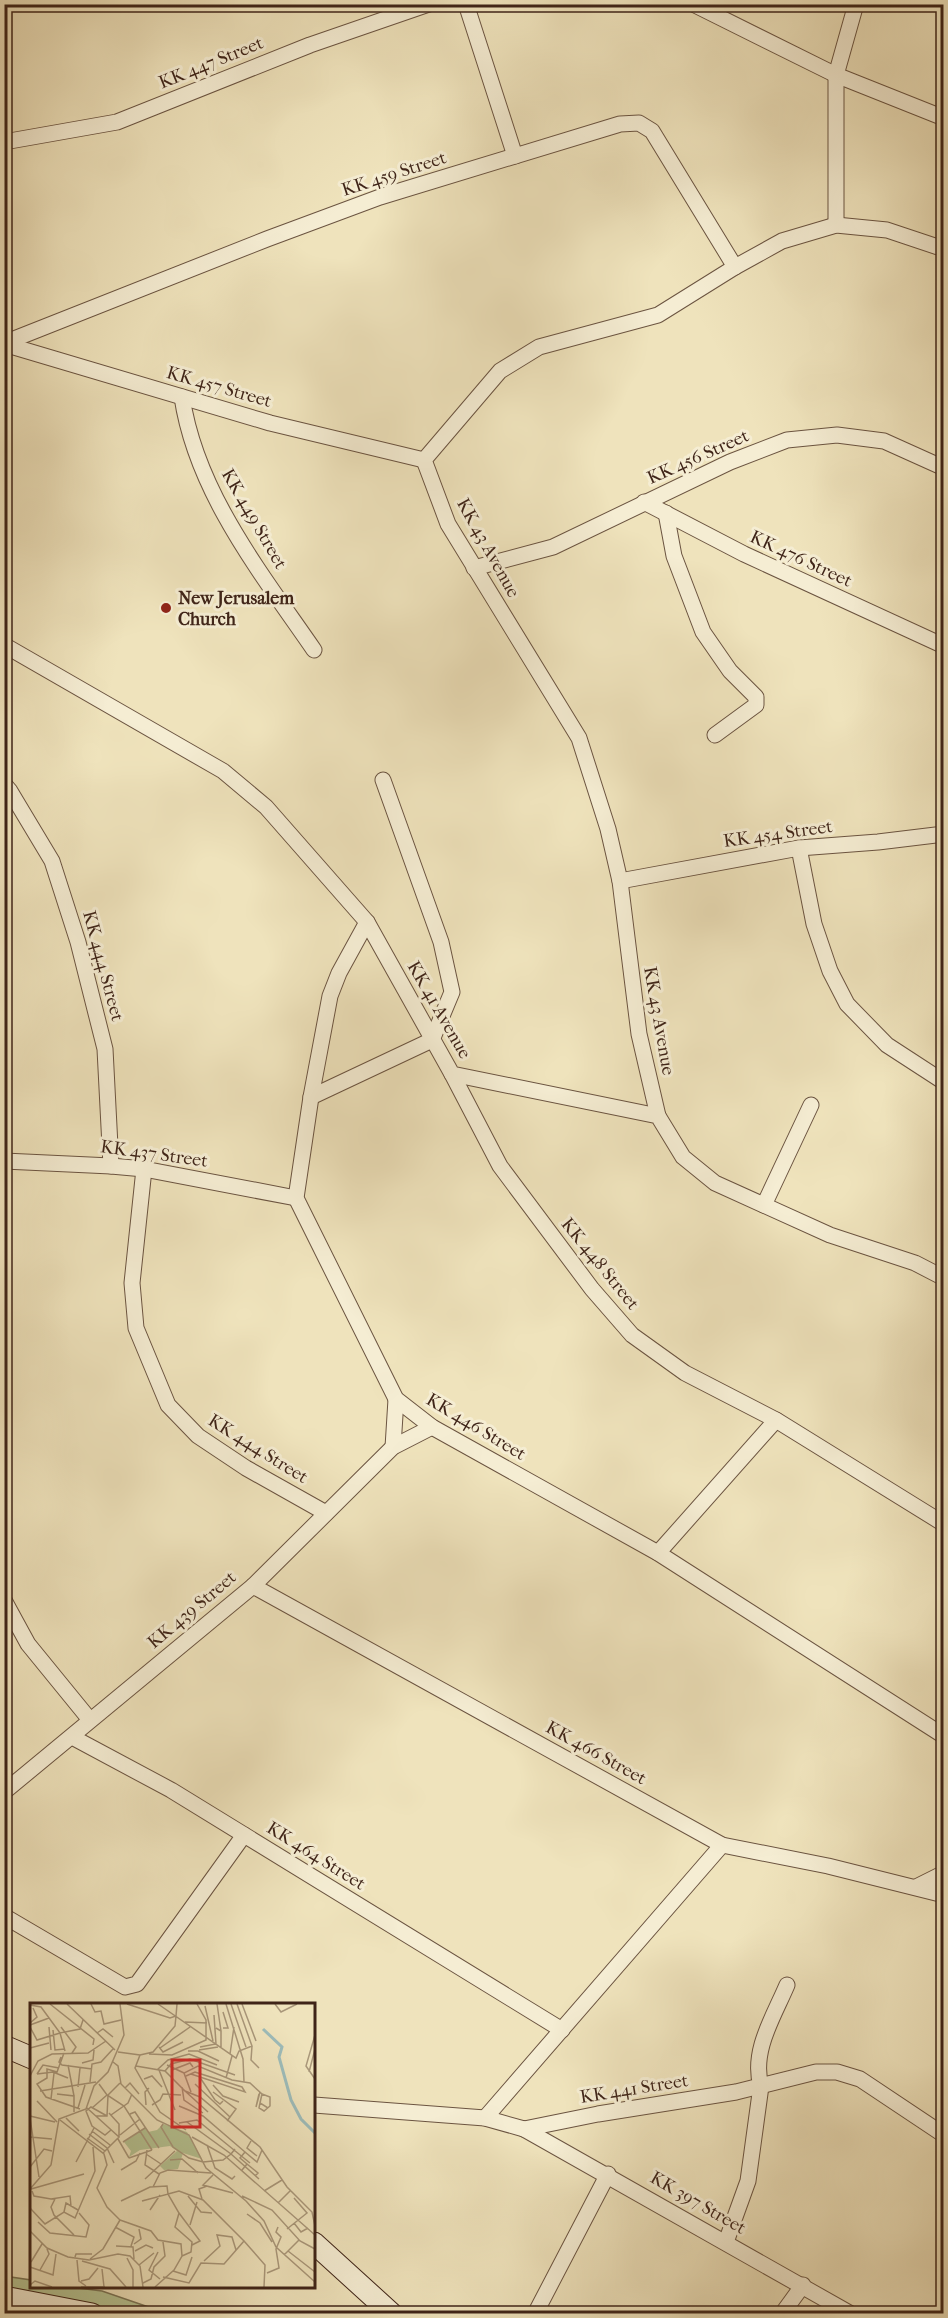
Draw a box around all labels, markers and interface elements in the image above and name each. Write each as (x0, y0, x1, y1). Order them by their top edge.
street label: KK 447 Street (156, 32, 267, 94)
street label: KK 459 Street (339, 147, 450, 201)
street label: KK 457 Street (164, 362, 274, 412)
street label: KK 456 Street (644, 425, 753, 489)
street label: KK 449 Street (217, 465, 291, 573)
street label: KK 43 Avenue (452, 495, 524, 601)
street label: KK 476 Street (747, 526, 856, 592)
place label: New Jerusalem Church (178, 588, 295, 630)
marker: New Jerusalem Church (159, 601, 173, 615)
street label: KK 454 Street (722, 816, 834, 852)
street label: KK 444 Street (78, 908, 128, 1024)
street label: KK 41 Avenue (403, 958, 475, 1063)
street label: KK 43 Avenue (639, 965, 679, 1077)
street label: KK 437 Street (99, 1136, 210, 1172)
street label: KK 448 Street (557, 1214, 644, 1314)
street label: KK 446 Street (422, 1389, 530, 1465)
street label: KK 444 Street (204, 1410, 312, 1488)
street label: KK 439 Street (144, 1567, 241, 1653)
street label: KK 466 Street (542, 1717, 650, 1789)
street label: KK 464 Street (263, 1817, 370, 1895)
inset map (30, 2003, 315, 2288)
street label: KK 441 Street (578, 2070, 690, 2108)
street label: KK 397 Street (646, 2167, 750, 2239)

